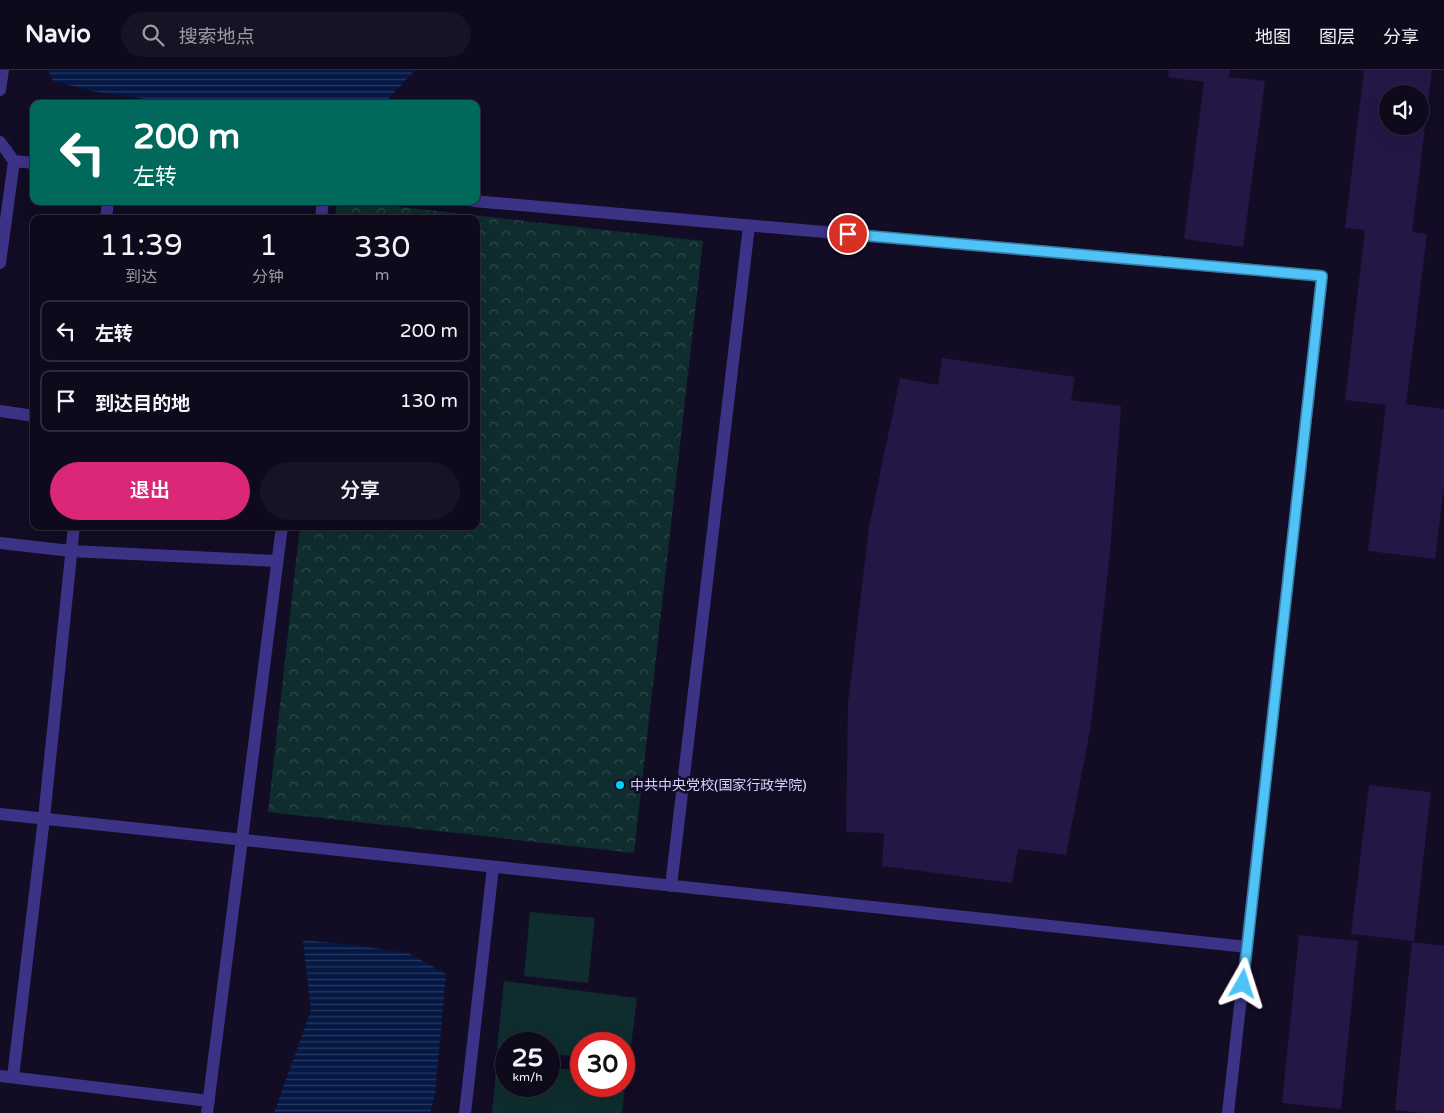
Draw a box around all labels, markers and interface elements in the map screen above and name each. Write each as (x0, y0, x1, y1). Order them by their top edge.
search box (121, 12, 471, 57)
text: Navio (25, 20, 91, 49)
icon: search (139, 21, 167, 49)
text: 搜索地点 (179, 26, 255, 48)
text: 地图 (1255, 26, 1291, 48)
text: 图层 (1319, 26, 1355, 48)
text: 分享 (1383, 26, 1419, 48)
map controls (1379, 85, 1429, 135)
button: sound (1379, 85, 1429, 135)
text: 200 m (133, 116, 240, 158)
icon: left (50, 120, 115, 185)
text: 左转 (133, 164, 177, 190)
pin (827, 213, 869, 255)
icon: arrive (834, 220, 862, 248)
text: 11:39 (100, 227, 183, 264)
text: 1 (259, 227, 278, 264)
text: 330 (354, 229, 410, 266)
text: m (375, 265, 389, 285)
text: 到达 (125, 267, 157, 287)
text: 分钟 (252, 267, 284, 287)
icon: left (52, 317, 80, 345)
text: 200 m (400, 320, 458, 342)
text: 左转 (95, 323, 133, 345)
icon: arrive (52, 387, 80, 415)
text: 130 m (400, 390, 458, 412)
text: 到达目的地 (95, 393, 190, 415)
button: 退出 (50, 462, 250, 520)
button: 分享 (260, 462, 460, 520)
place label: 中共中央党校(国家行政学院) (630, 777, 807, 794)
marker: 中共中央党校(国家行政学院) (614, 779, 626, 791)
position arrow (1216, 957, 1268, 1009)
speed limit sign: 30 (570, 1032, 635, 1097)
text: 25 (512, 1043, 543, 1073)
text: km/h (512, 1070, 543, 1084)

